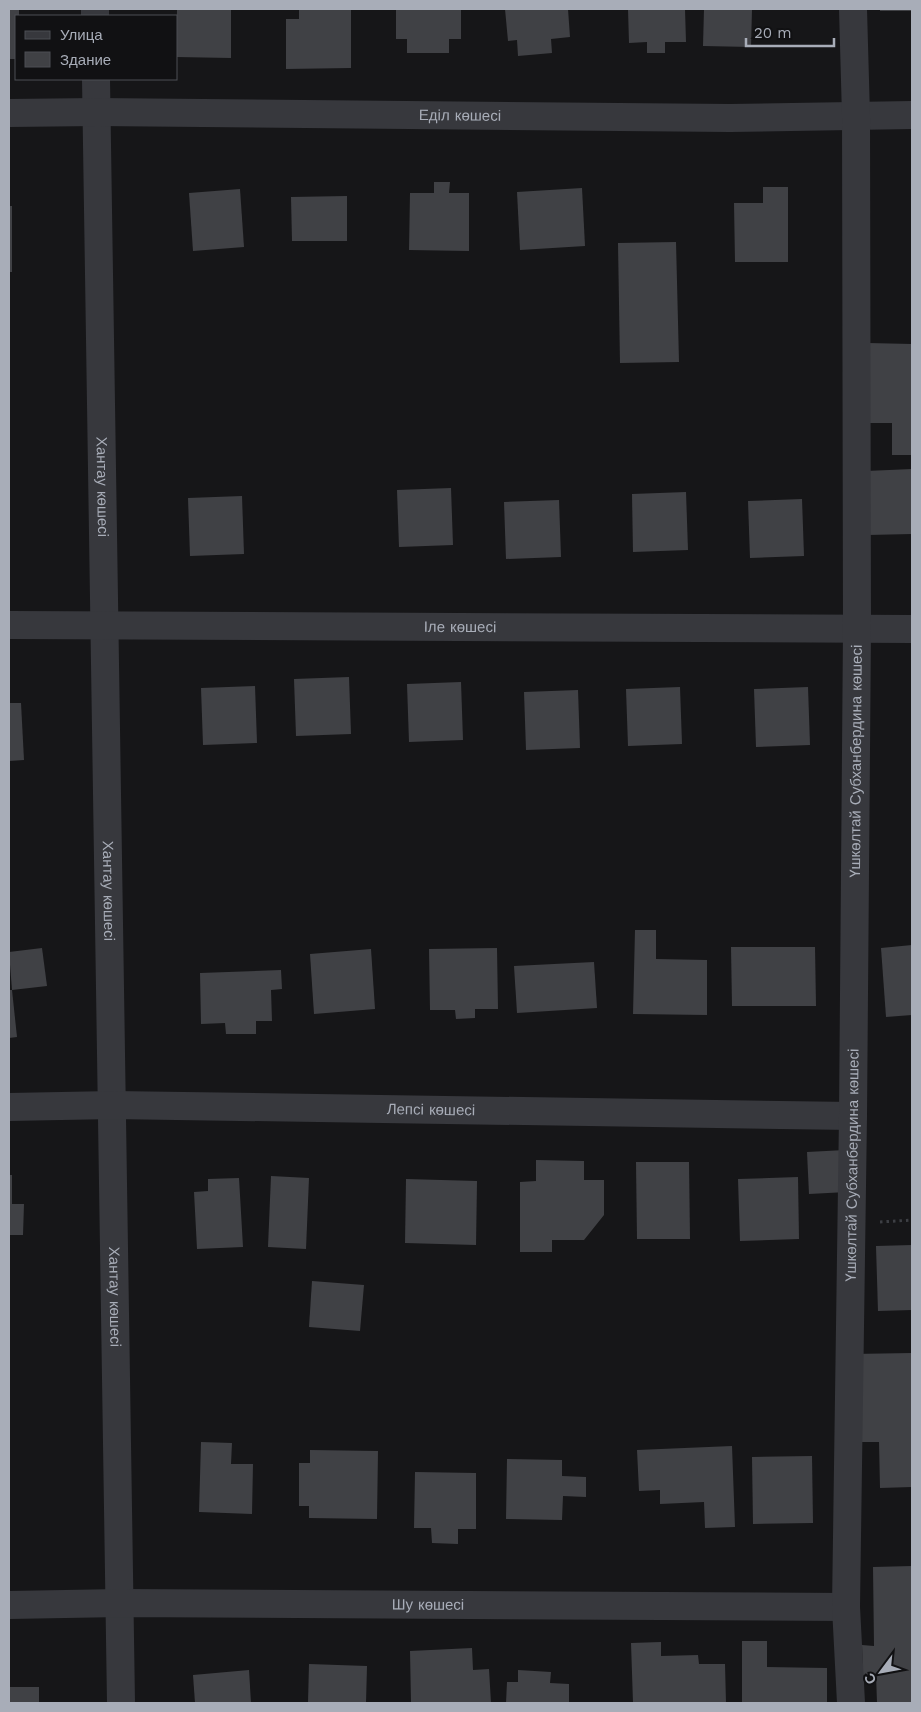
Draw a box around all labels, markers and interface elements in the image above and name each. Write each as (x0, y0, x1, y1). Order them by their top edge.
legend (15, 15, 178, 80)
scale bar (746, 15, 834, 47)
text: 20 m (754, 24, 792, 42)
text: Улица (60, 26, 103, 44)
text: Здание (60, 51, 111, 69)
street label: Еділ көшесі (419, 106, 501, 125)
street label: Хантау көшесі (93, 437, 112, 537)
street label: Іле көшесі (424, 618, 496, 636)
street label: Үшкөлтай Субханбердина көшесі (846, 645, 866, 878)
street label: Хантау көшесі (99, 841, 118, 941)
street label: Үшкөлтай Субханбердина көшесі (842, 1049, 863, 1282)
street label: Лепсі көшесі (387, 1100, 475, 1119)
street label: Хантау көшесі (105, 1247, 125, 1347)
street label: Шу көшесі (392, 1595, 464, 1614)
north arrow (856, 1647, 906, 1697)
text: С (861, 1670, 879, 1687)

